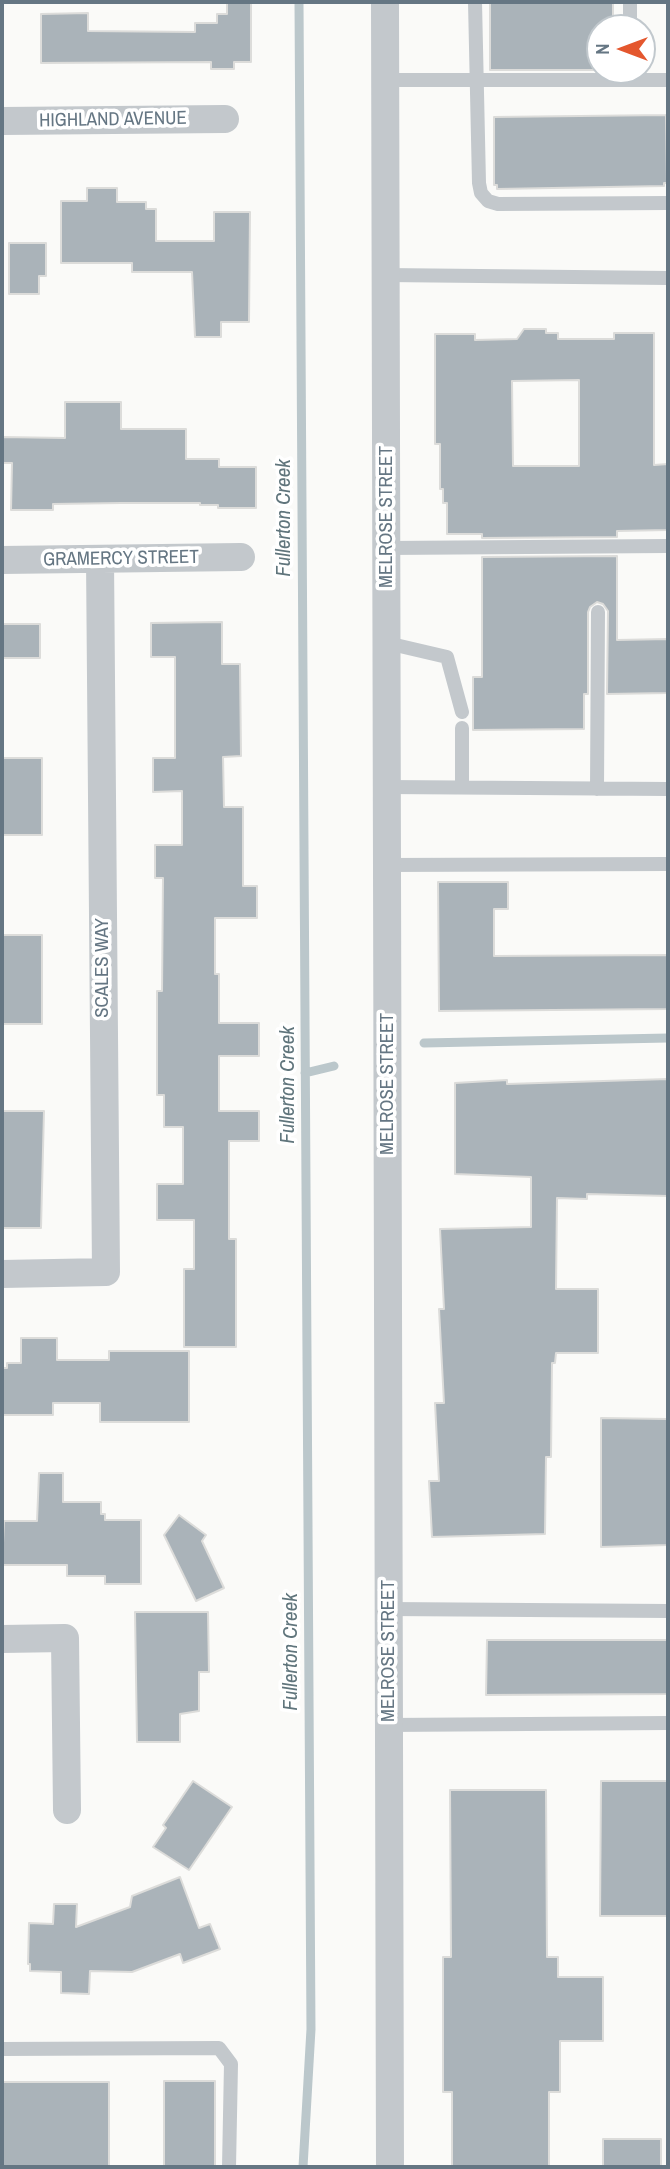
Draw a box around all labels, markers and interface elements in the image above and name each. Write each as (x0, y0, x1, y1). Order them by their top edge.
north arrow (586, 14, 656, 84)
text: N (589, 43, 615, 55)
street label: HIGHLAND AVENUE (39, 107, 187, 133)
street label: MELROSE STREET (376, 446, 398, 588)
water label: Fullerton Creek (271, 459, 297, 577)
street label: GRAMERCY STREET (43, 546, 199, 572)
street label: SCALES WAY (92, 918, 114, 1018)
street label: MELROSE STREET (377, 1013, 399, 1155)
water label: Fullerton Creek (275, 1026, 301, 1144)
street label: MELROSE STREET (378, 1580, 400, 1722)
water label: Fullerton Creek (278, 1593, 304, 1711)

